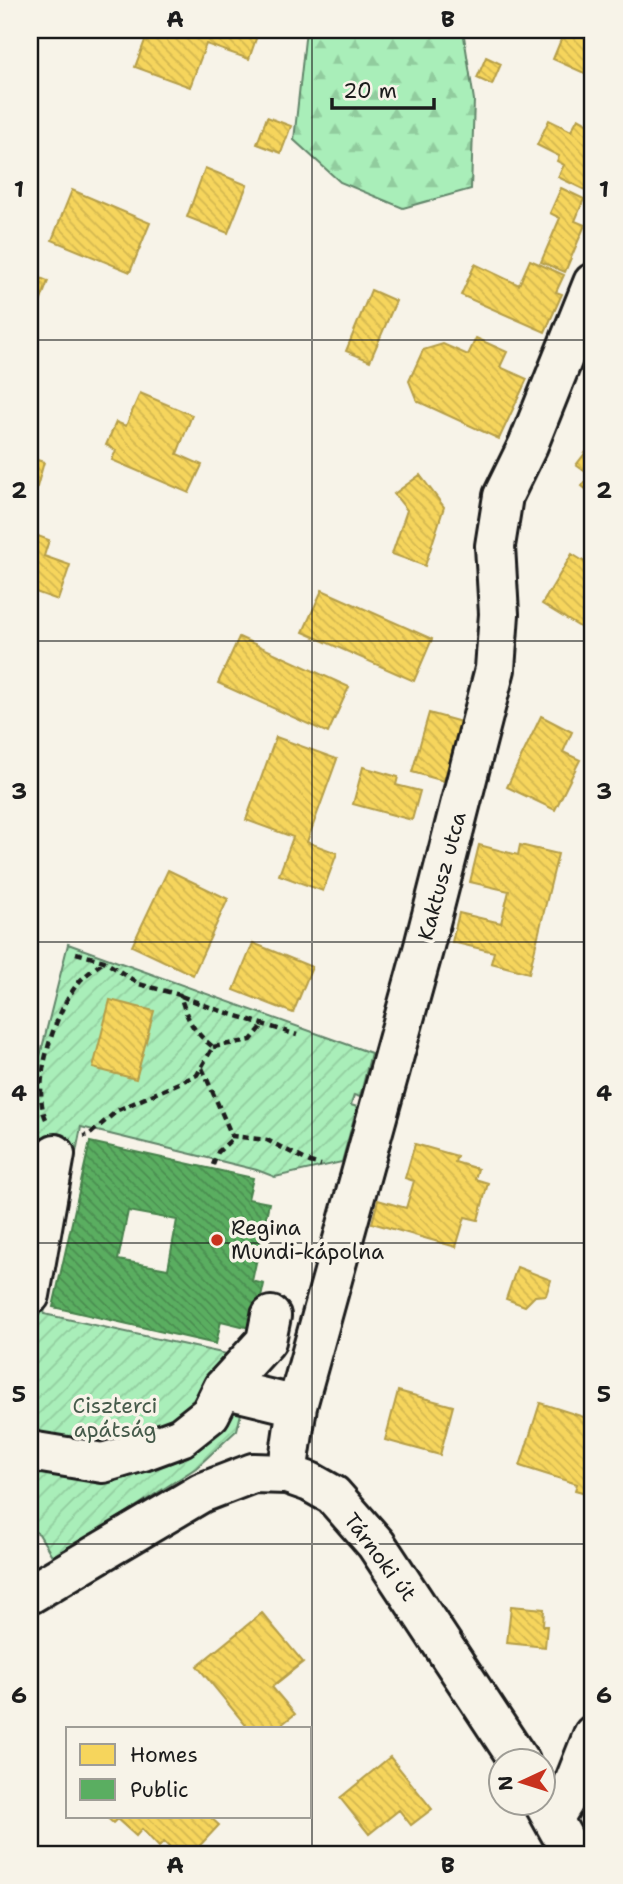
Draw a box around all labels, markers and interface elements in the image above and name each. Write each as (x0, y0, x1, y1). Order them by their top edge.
text: A (166, 4, 184, 34)
text: B (441, 4, 455, 34)
scale bar (332, 66, 434, 110)
text: 20 m (343, 77, 397, 105)
text: 1 (14, 174, 24, 204)
text: 1 (599, 174, 609, 204)
text: 2 (11, 475, 27, 505)
text: 2 (596, 475, 612, 505)
text: 3 (11, 776, 27, 806)
text: 3 (596, 776, 612, 806)
street label: Kaktusz utca (411, 809, 473, 943)
text: 4 (11, 1078, 27, 1108)
text: 4 (596, 1078, 612, 1108)
place label: Regina Mundi-kápolna (231, 1214, 384, 1266)
marker: Regina Mundi-kápolna (209, 1232, 225, 1248)
text: 5 (12, 1379, 26, 1409)
text: 5 (597, 1379, 611, 1409)
park label: Ciszterci apátság (72, 1392, 158, 1444)
street label: Tárnoki út (338, 1507, 422, 1607)
text: 6 (11, 1680, 27, 1710)
text: 6 (596, 1680, 612, 1710)
legend (66, 1727, 312, 1818)
text: Homes (130, 1741, 198, 1769)
north arrow (486, 1748, 556, 1818)
text: N (493, 1775, 519, 1792)
text: Public (130, 1776, 189, 1804)
text: A (166, 1850, 184, 1880)
text: B (441, 1850, 455, 1880)

